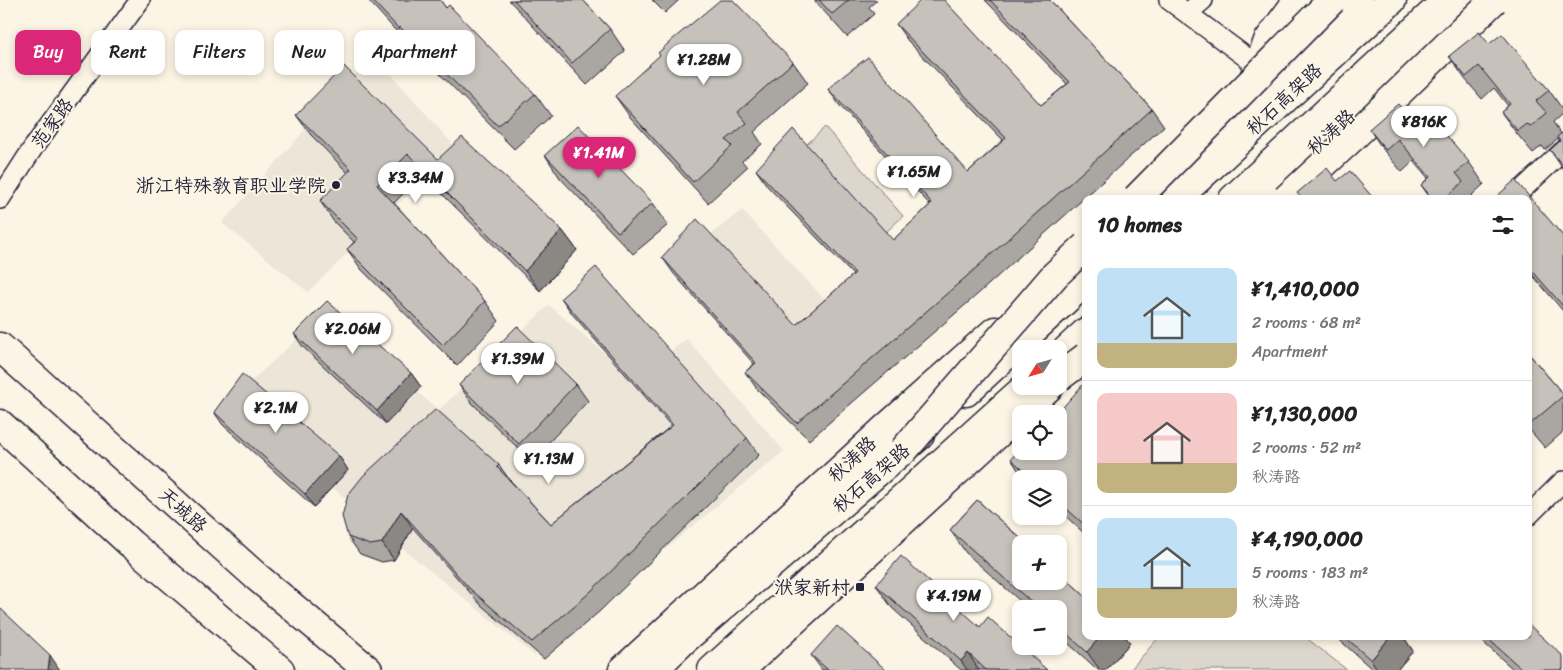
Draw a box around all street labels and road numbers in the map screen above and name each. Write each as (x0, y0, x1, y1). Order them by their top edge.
street label: 秋石高架路 (1238, 55, 1330, 143)
street label: 范家路 (22, 90, 82, 156)
street label: 秋涛路 (1299, 100, 1363, 164)
street label: 秋涛路 (820, 427, 884, 491)
street label: 秋石高架路 (824, 434, 918, 522)
street label: 天城路 (151, 479, 215, 541)

